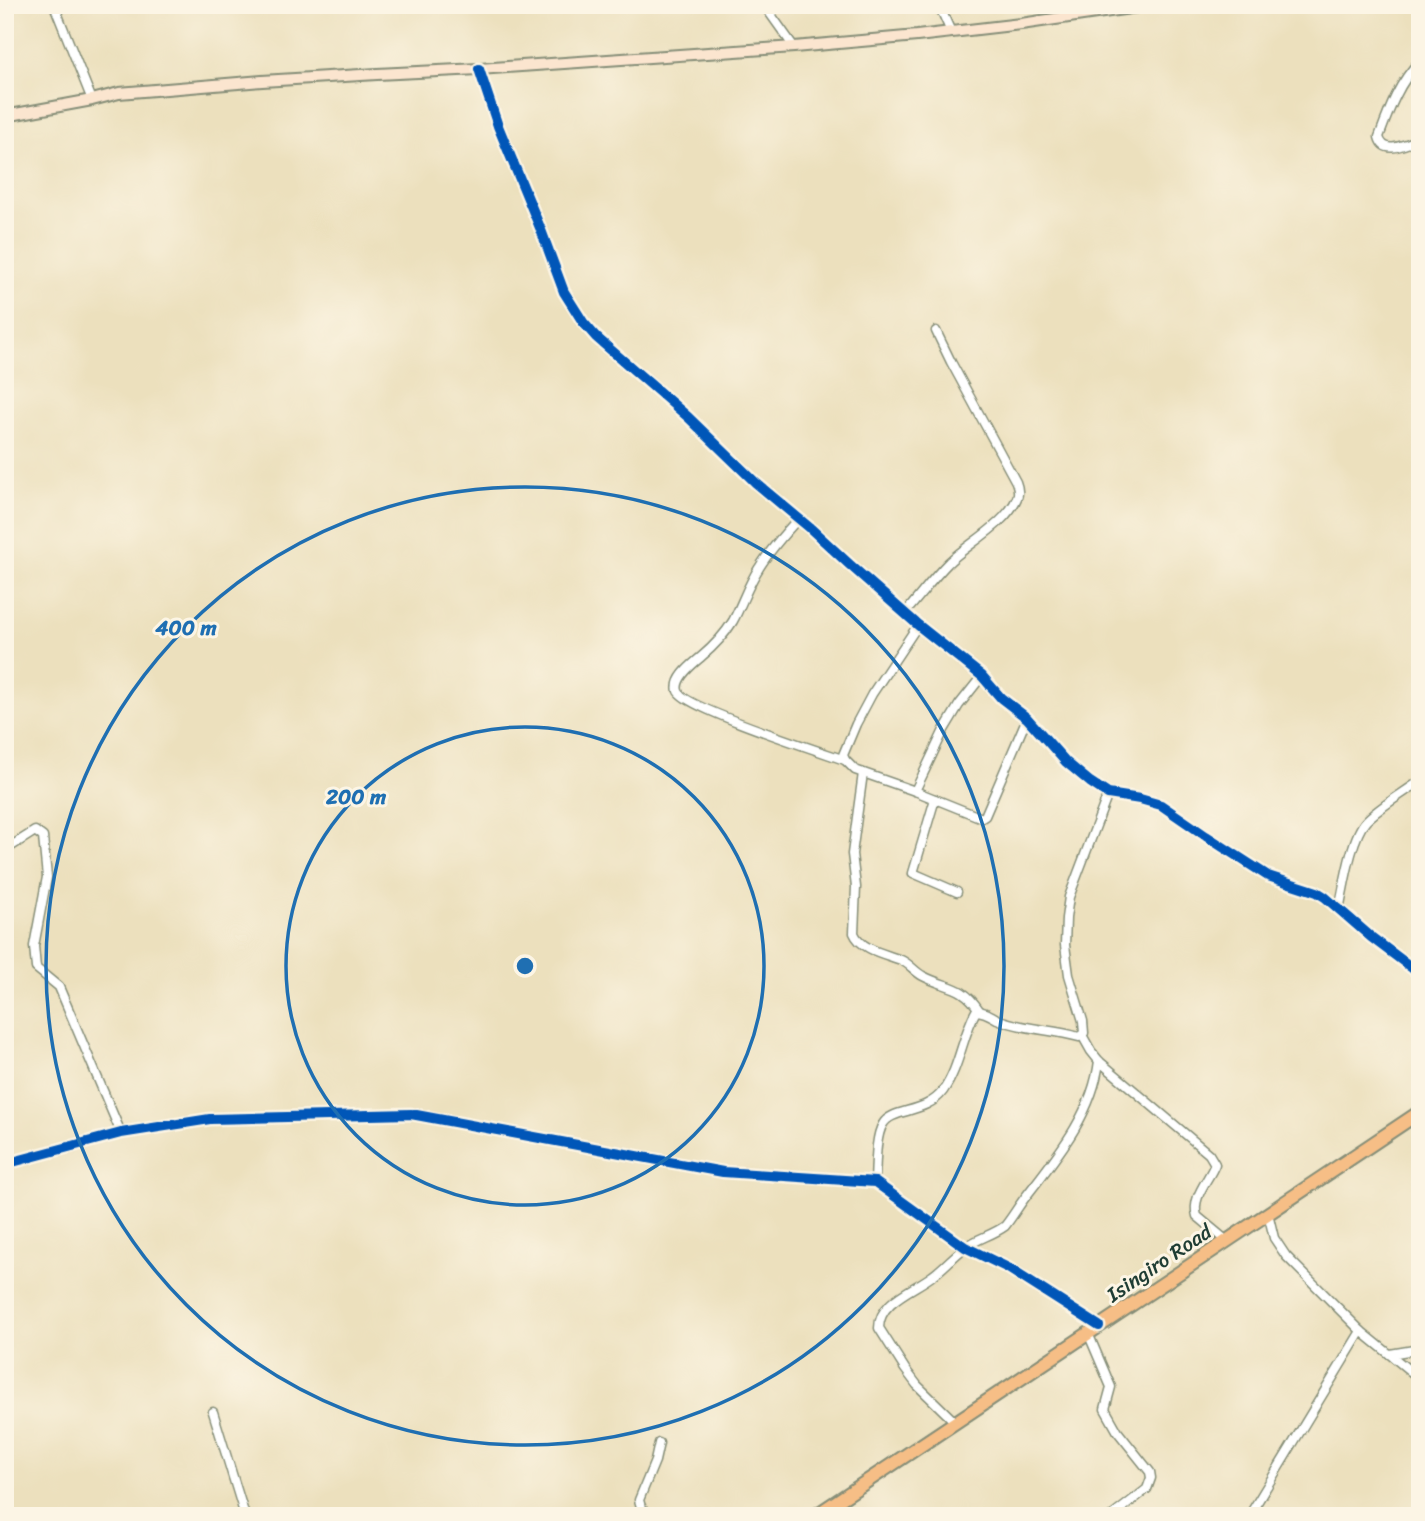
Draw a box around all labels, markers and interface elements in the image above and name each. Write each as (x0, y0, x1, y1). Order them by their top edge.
text: 400 m (154, 609, 217, 647)
text: 200 m (325, 778, 387, 816)
centre of rings (513, 954, 537, 978)
street label: Isingiro Road (1097, 1212, 1221, 1313)

